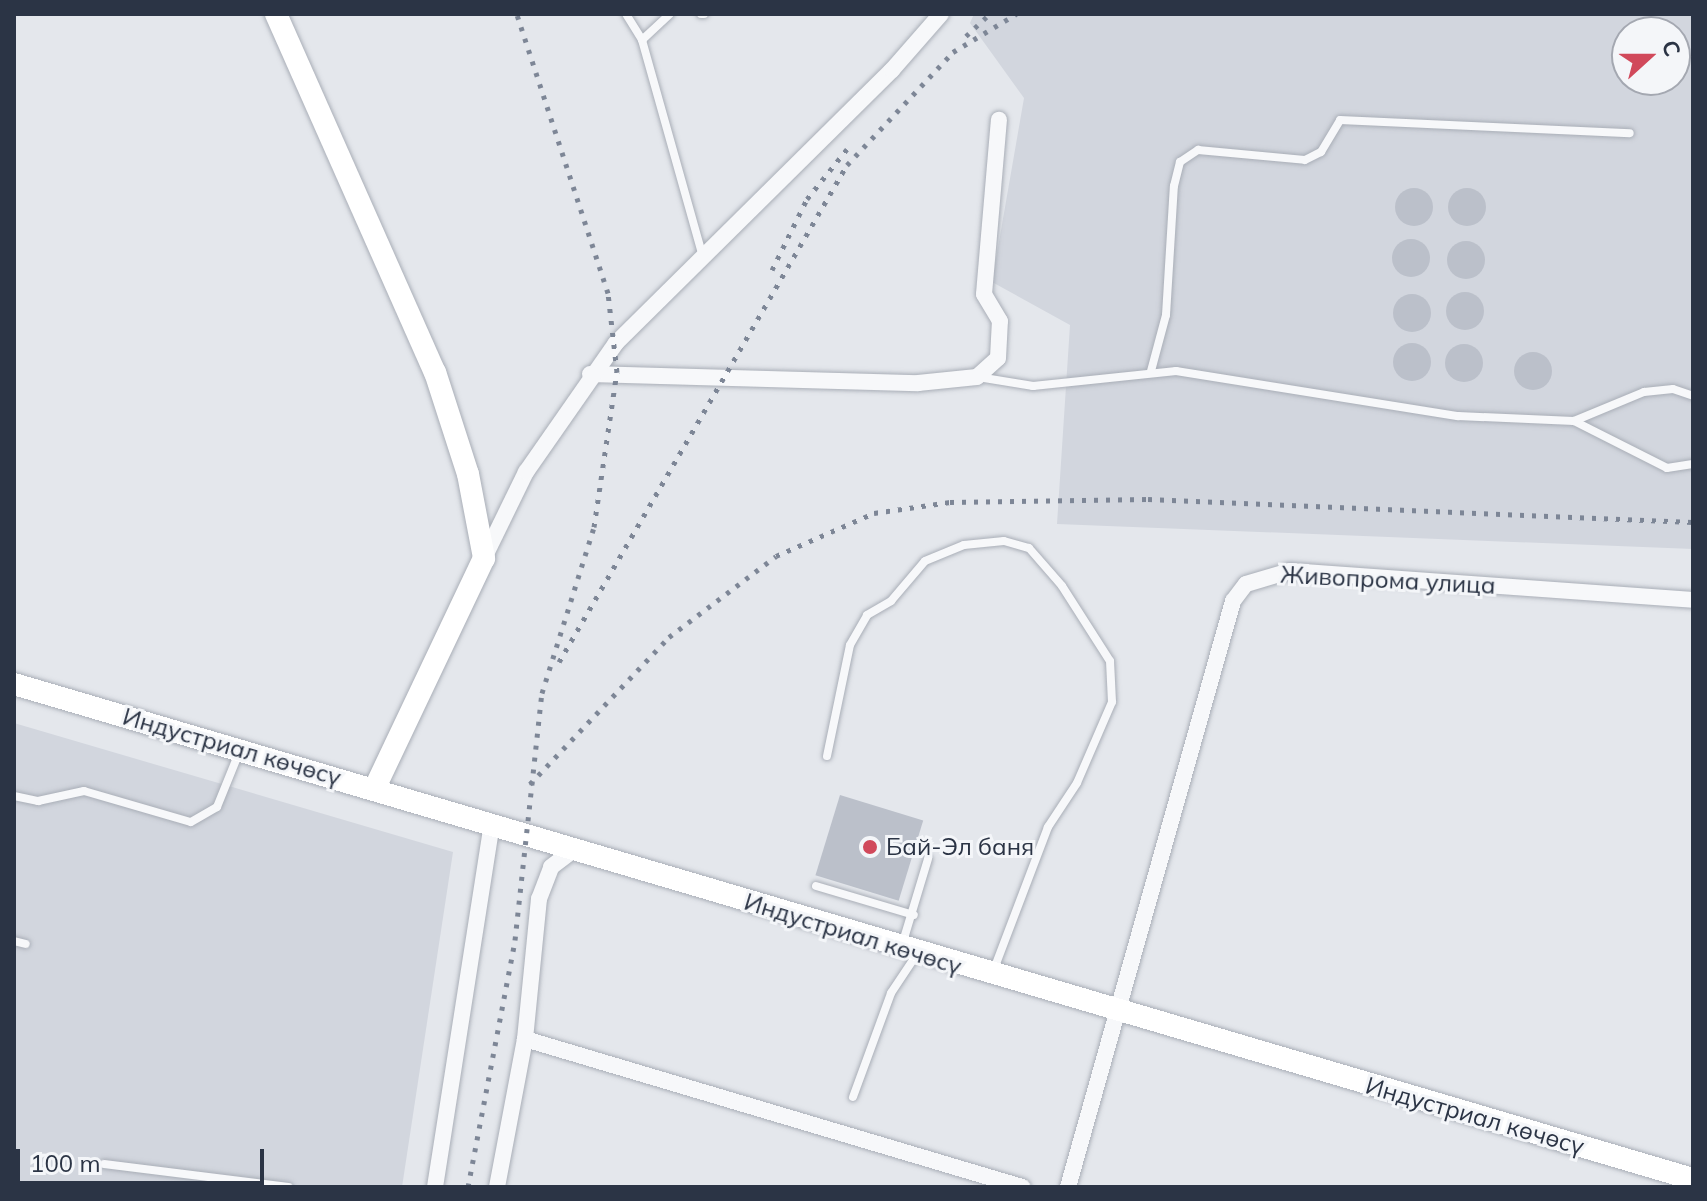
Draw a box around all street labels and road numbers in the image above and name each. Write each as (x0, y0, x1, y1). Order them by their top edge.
street label: Живопрома улица (1280, 560, 1496, 600)
street label: Индустриал көчөсү (119, 702, 345, 792)
street label: Индустриал көчөсү (741, 887, 965, 981)
street label: Индустриал көчөсү (1362, 1071, 1588, 1161)

